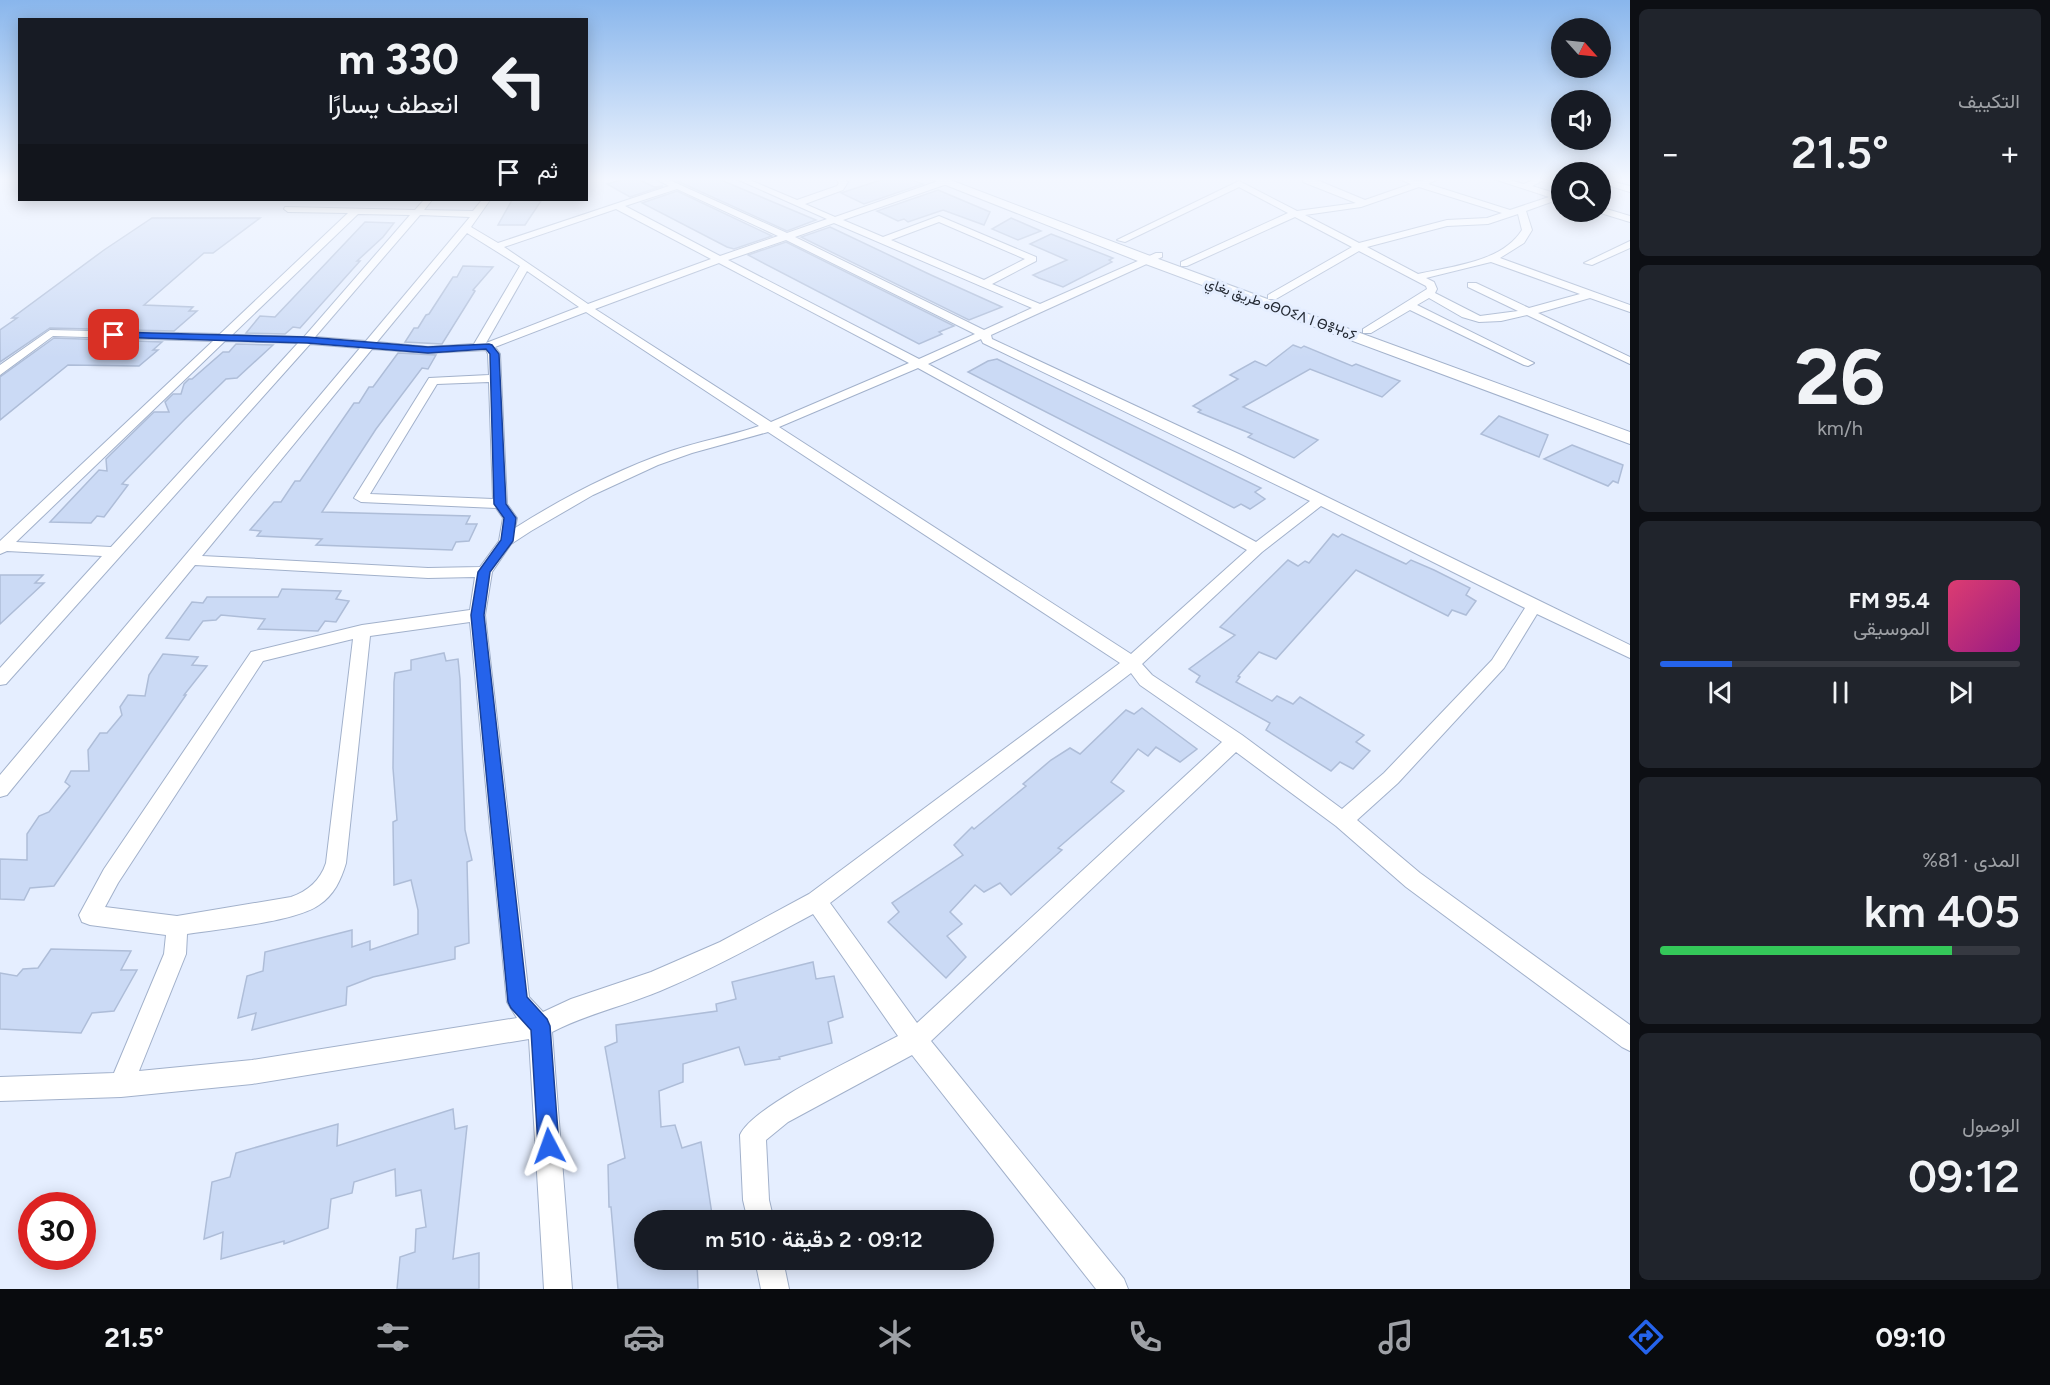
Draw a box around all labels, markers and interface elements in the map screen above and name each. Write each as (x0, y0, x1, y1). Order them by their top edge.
north arrow (1551, 18, 1611, 78)
map controls (1551, 18, 1611, 222)
text: 330 m (338, 34, 459, 85)
icon: left (480, 42, 558, 120)
text: انعطف يسارًا (328, 87, 459, 120)
text: التكييف (1958, 89, 2020, 113)
button: sound (1551, 90, 1611, 150)
text: 21.5° (1791, 125, 1889, 179)
text: − (1660, 134, 1681, 173)
text: + (1999, 134, 2020, 173)
icon: arrive (492, 156, 525, 189)
text: ثم (537, 157, 558, 184)
button: search (1551, 162, 1611, 222)
street label: طريق بغاي ⴰⴱⵔⵉⴷ ⵏ ⴱⴻⵖⴰⵢ (1202, 274, 1359, 348)
pin (88, 309, 139, 360)
icon: arrive (97, 318, 130, 351)
text: 26 (1795, 330, 1885, 424)
text: km/h (1817, 416, 1863, 440)
text: 95.4 FM (1849, 587, 1930, 614)
text: الموسيقى (1853, 616, 1930, 640)
icon: previous (1704, 676, 1737, 709)
icon: pause (1824, 676, 1857, 709)
icon: next (1944, 676, 1977, 709)
text: المدى · 81% (1922, 848, 2020, 872)
text: 405 km (1864, 884, 2020, 938)
text: الوصول (1962, 1113, 2020, 1137)
position arrow (517, 1114, 581, 1178)
text: 09:12 (1908, 1149, 2020, 1203)
speed limit sign: 30 (18, 1192, 96, 1270)
text: 09:12 · 2 دقيقة · 510 m (705, 1226, 923, 1253)
icon: filters (372, 1316, 414, 1358)
icon: car (623, 1316, 665, 1358)
icon: climate (874, 1316, 916, 1358)
icon: phone (1124, 1316, 1166, 1358)
icon: music (1375, 1316, 1417, 1358)
icon: directions (1625, 1316, 1667, 1358)
text: 21.5° (104, 1321, 164, 1354)
text: 09:10 (1876, 1321, 1946, 1354)

